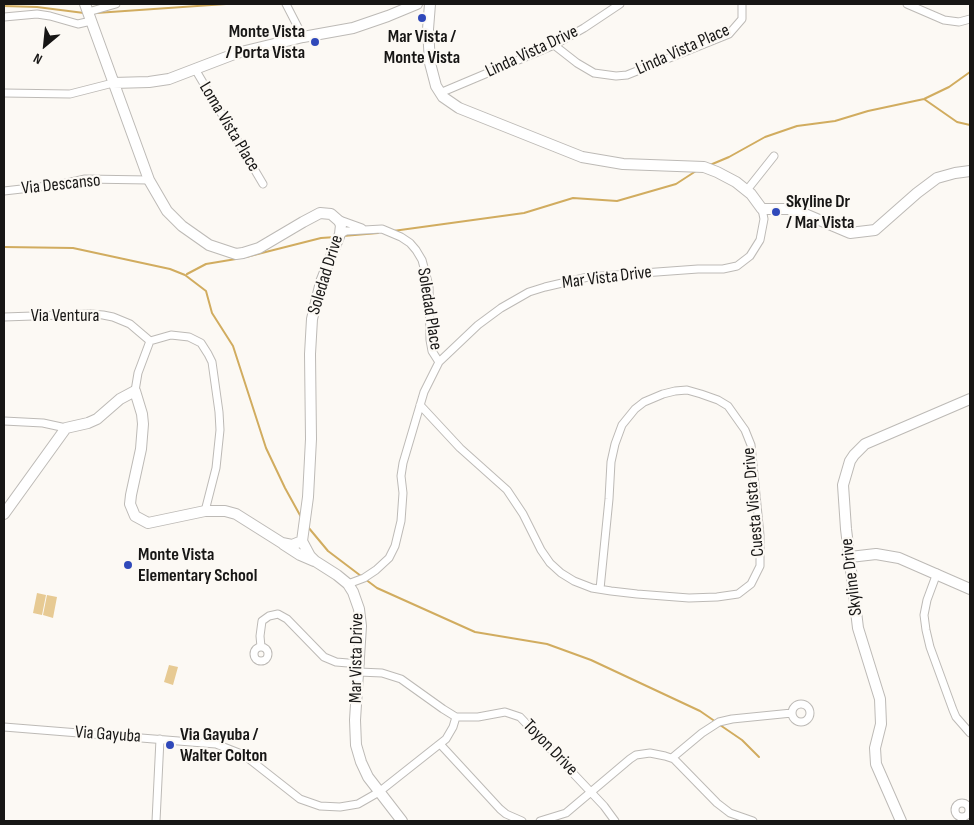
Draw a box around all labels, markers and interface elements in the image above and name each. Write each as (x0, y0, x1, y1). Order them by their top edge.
marker: Mar Vista / Monte Vista (416, 12, 428, 24)
north arrow (20, 20, 70, 70)
street label: Linda Vista Place (633, 20, 733, 80)
place label: Monte Vista / Porta Vista (226, 21, 305, 64)
street label: Linda Vista Drive (482, 21, 582, 83)
place label: Mar Vista / Monte Vista (384, 26, 460, 68)
marker: Monte Vista / Porta Vista (309, 36, 321, 48)
text: N (30, 49, 45, 68)
street label: Loma Vista Place (194, 78, 264, 176)
street label: Via Descanso (20, 170, 102, 200)
place label: Skyline Dr / Mar Vista (786, 191, 854, 233)
marker: Skyline Dr / Mar Vista (770, 206, 782, 218)
street label: Soledad Drive (304, 233, 348, 317)
street label: Mar Vista Drive (561, 262, 653, 294)
street label: Soledad Place (412, 266, 446, 352)
street label: Via Ventura (31, 305, 99, 327)
street label: Cuesta Vista Drive (738, 446, 770, 558)
street label: Skyline Drive (837, 537, 867, 617)
place label: Monte Vista Elementary School (138, 544, 257, 586)
marker: Monte Vista Elementary School (122, 559, 134, 571)
street label: Mar Vista Drive (345, 613, 369, 703)
street label: Toyon Drive (518, 715, 582, 781)
street label: Via Gayuba (74, 722, 142, 748)
place label: Via Gayuba / Walter Colton (180, 724, 267, 766)
marker: Via Gayuba / Walter Colton (164, 739, 176, 751)

